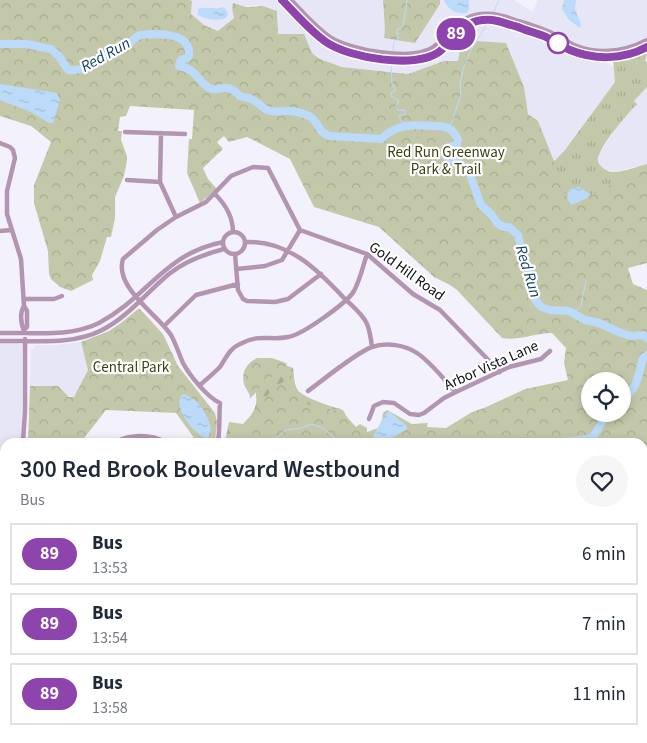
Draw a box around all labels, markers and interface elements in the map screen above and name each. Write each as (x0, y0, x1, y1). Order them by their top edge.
line badge: 89 (434, 18, 478, 50)
text: 89 (446, 21, 466, 46)
water label: Red Run (77, 32, 134, 78)
unlabelled marker (547, 32, 569, 54)
park label: Red Run Greenway Park & Trail (387, 142, 505, 180)
street label: Gold Hill Road (365, 237, 449, 306)
water label: Red Run (510, 242, 546, 300)
street label: Arbor Vista Lane (441, 335, 542, 396)
park label: Central Park (93, 357, 170, 378)
map controls (581, 372, 631, 422)
button: locate (581, 372, 631, 422)
text: 300 Red Brook Boulevard Westbound (20, 452, 400, 487)
button: heart (576, 455, 628, 507)
text: Bus (20, 489, 45, 511)
text: Bus (92, 530, 123, 557)
text: 89 (40, 541, 59, 566)
text: 6 min (582, 541, 626, 568)
text: 13:53 (92, 557, 128, 579)
text: Bus (92, 600, 123, 627)
text: 89 (40, 611, 59, 636)
text: 7 min (582, 611, 626, 638)
text: 13:54 (92, 627, 128, 649)
text: Bus (92, 670, 123, 697)
text: 89 (40, 681, 59, 706)
text: 11 min (572, 681, 626, 708)
text: 13:58 (92, 697, 128, 719)

